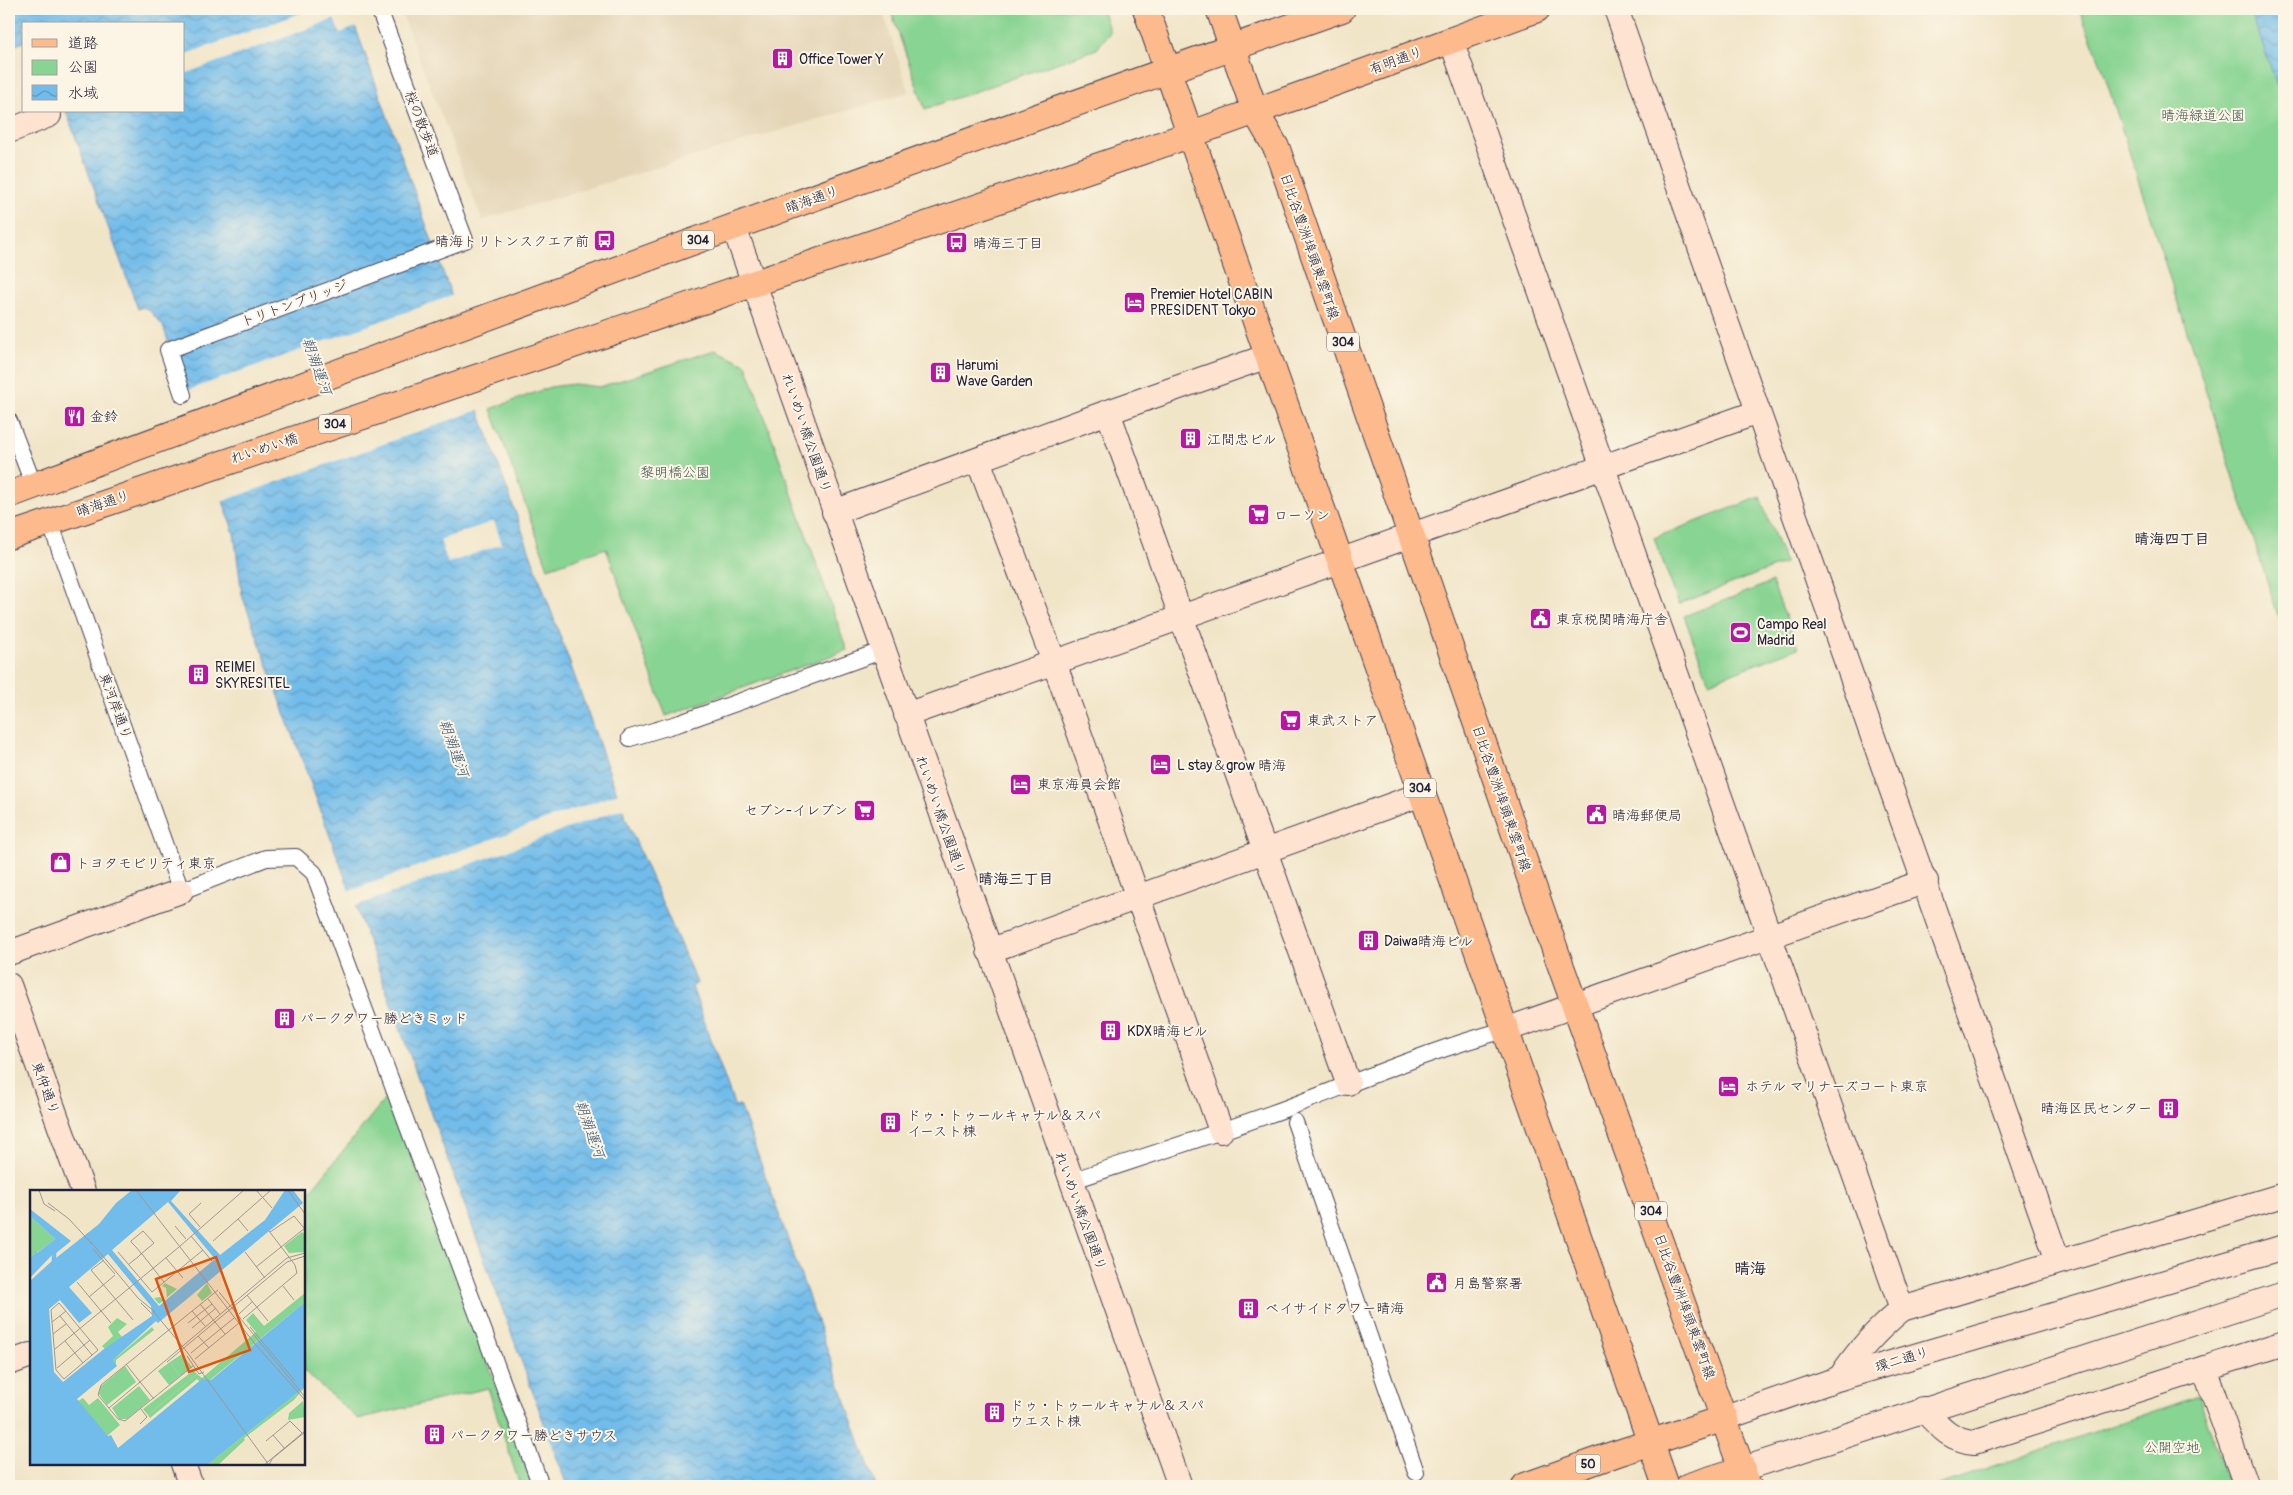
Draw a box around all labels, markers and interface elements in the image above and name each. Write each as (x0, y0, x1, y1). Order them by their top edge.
legend (22, 22, 185, 112)
text: 道路 (68, 34, 98, 53)
street label: 有明通り (1367, 43, 1425, 78)
building icon: Office Tower Y (771, 47, 795, 71)
place label: Office Tower Y (799, 51, 884, 68)
text: 公園 (68, 58, 98, 77)
text: 水域 (68, 84, 98, 103)
street label: 桜の散歩道 (401, 88, 442, 160)
park label: 晴海緑道公園 (2161, 107, 2245, 124)
street label: 日比谷豊洲埠頭東雲町線 (1276, 171, 1343, 322)
street label: 晴海通り (783, 182, 841, 217)
bus stop icon: 晴海トリトンスクエア前 (593, 229, 617, 253)
road number: 304 (682, 230, 714, 250)
bus stop icon: 晴海三丁目 (945, 231, 969, 255)
place label: 晴海トリトンスクエア前 (435, 233, 589, 250)
place label: 晴海三丁目 (973, 235, 1043, 252)
street label: トリトンブリッジ (239, 276, 350, 331)
place label: Premier Hotel CABIN PRESIDENT Tokyo (1150, 286, 1273, 319)
hotel icon: Premier Hotel CABIN PRESIDENT Tokyo (1122, 290, 1146, 314)
road number: 304 (1327, 332, 1359, 352)
water label: 朝潮運河 (297, 335, 336, 399)
place label: Harumi Wave Garden (956, 357, 1033, 390)
building icon: Harumi Wave Garden (928, 361, 952, 385)
street label: れいめい橋公園通り (778, 371, 835, 495)
restaurant icon: 金鈴 (62, 404, 86, 428)
place label: 金鈴 (90, 408, 118, 425)
road number: 304 (319, 414, 351, 434)
building icon: 江間忠ビル (1179, 427, 1203, 451)
street label: れいめい橋 (228, 430, 300, 467)
place label: 江間忠ビル (1207, 431, 1277, 448)
park label: 黎明橋公園 (640, 464, 710, 481)
street label: 晴海通り (74, 486, 132, 521)
supermarket icon: ローソン (1246, 503, 1270, 527)
place label: ローソン (1274, 507, 1330, 524)
district label: 晴海四丁目 (2134, 530, 2210, 549)
public building icon: 東京税関晴海庁舎 (1528, 607, 1552, 631)
place label: 東京税関晴海庁舎 (1556, 611, 1668, 628)
place label: Campo Real Madrid (1757, 616, 1827, 649)
sports icon: Campo Real Madrid (1729, 620, 1753, 644)
place label: REIMEI SKYRESITEL (215, 659, 290, 692)
building icon: REIMEI SKYRESITEL (187, 663, 211, 687)
street label: 東河岸通り (96, 670, 135, 742)
supermarket icon: 東武ストア (1279, 708, 1303, 732)
place label: 東武ストア (1307, 712, 1378, 729)
water label: 朝潮運河 (434, 717, 473, 781)
street label: 日比谷豊洲埠頭東雲町線 (1468, 723, 1535, 874)
street label: れいめい橋公園通り (912, 753, 969, 877)
hotel icon: L stay＆grow 晴海 (1149, 753, 1173, 777)
place label: L stay＆grow 晴海 (1177, 757, 1286, 774)
hotel icon: 東京海員会館 (1009, 772, 1033, 796)
place label: 東京海員会館 (1037, 776, 1121, 793)
road number: 304 (1404, 778, 1436, 798)
supermarket icon: セブン-イレブン (852, 798, 876, 822)
place label: セブン-イレブン (744, 802, 848, 819)
public building icon: 晴海郵便局 (1584, 803, 1608, 827)
place label: 晴海郵便局 (1612, 807, 1682, 824)
shop icon: トヨタモビリティ東京 (48, 851, 72, 875)
place label: トヨタモビリティ東京 (76, 855, 216, 872)
district label: 晴海三丁目 (978, 870, 1054, 889)
building icon: Daiwa晴海ビル (1356, 929, 1380, 953)
place label: Daiwa晴海ビル (1384, 933, 1473, 950)
building icon: パークタワー勝どきミッド (272, 1006, 296, 1030)
place label: パークタワー勝どきミッド (300, 1010, 468, 1027)
building icon: KDX晴海ビル (1099, 1019, 1123, 1043)
place label: KDX晴海ビル (1127, 1023, 1208, 1040)
street label: 東仲通り (28, 1059, 63, 1117)
hotel icon: ホテル マリナーズコート東京 (1717, 1074, 1741, 1098)
place label: ホテル マリナーズコート東京 (1745, 1078, 1928, 1095)
building icon: 晴海区民センター (2156, 1096, 2180, 1120)
water label: 朝潮運河 (570, 1098, 609, 1162)
place label: 晴海区民センター (2041, 1100, 2152, 1117)
place label: ドゥ・トゥールキャナル＆スパ イースト棟 (907, 1107, 1101, 1140)
building icon: ドゥ・トゥールキャナル＆スパ イースト棟 (879, 1111, 903, 1135)
street label: れいめい橋公園通り (1051, 1149, 1110, 1273)
inset map (30, 1190, 305, 1465)
road number: 304 (1635, 1202, 1667, 1220)
street label: 日比谷豊洲埠頭東雲町線 (1650, 1231, 1719, 1381)
district label: 晴海 (1734, 1259, 1766, 1279)
public building icon: 月島警察署 (1425, 1271, 1449, 1295)
place label: 月島警察署 (1453, 1275, 1523, 1292)
building icon: ベイサイドタワー晴海 (1237, 1296, 1261, 1320)
place label: ベイサイドタワー晴海 (1265, 1300, 1404, 1317)
street label: 環二通り (1873, 1343, 1931, 1376)
place label: ドゥ・トゥールキャナル＆スパ ウエスト棟 (1010, 1397, 1204, 1430)
building icon: ドゥ・トゥールキャナル＆スパ ウエスト棟 (982, 1401, 1006, 1425)
building icon: パークタワー勝どきサウス (422, 1423, 446, 1447)
place label: パークタワー勝どきサウス (450, 1427, 617, 1444)
park label: 公開空地 (2144, 1439, 2200, 1456)
road number: 50 (1576, 1455, 1600, 1474)

